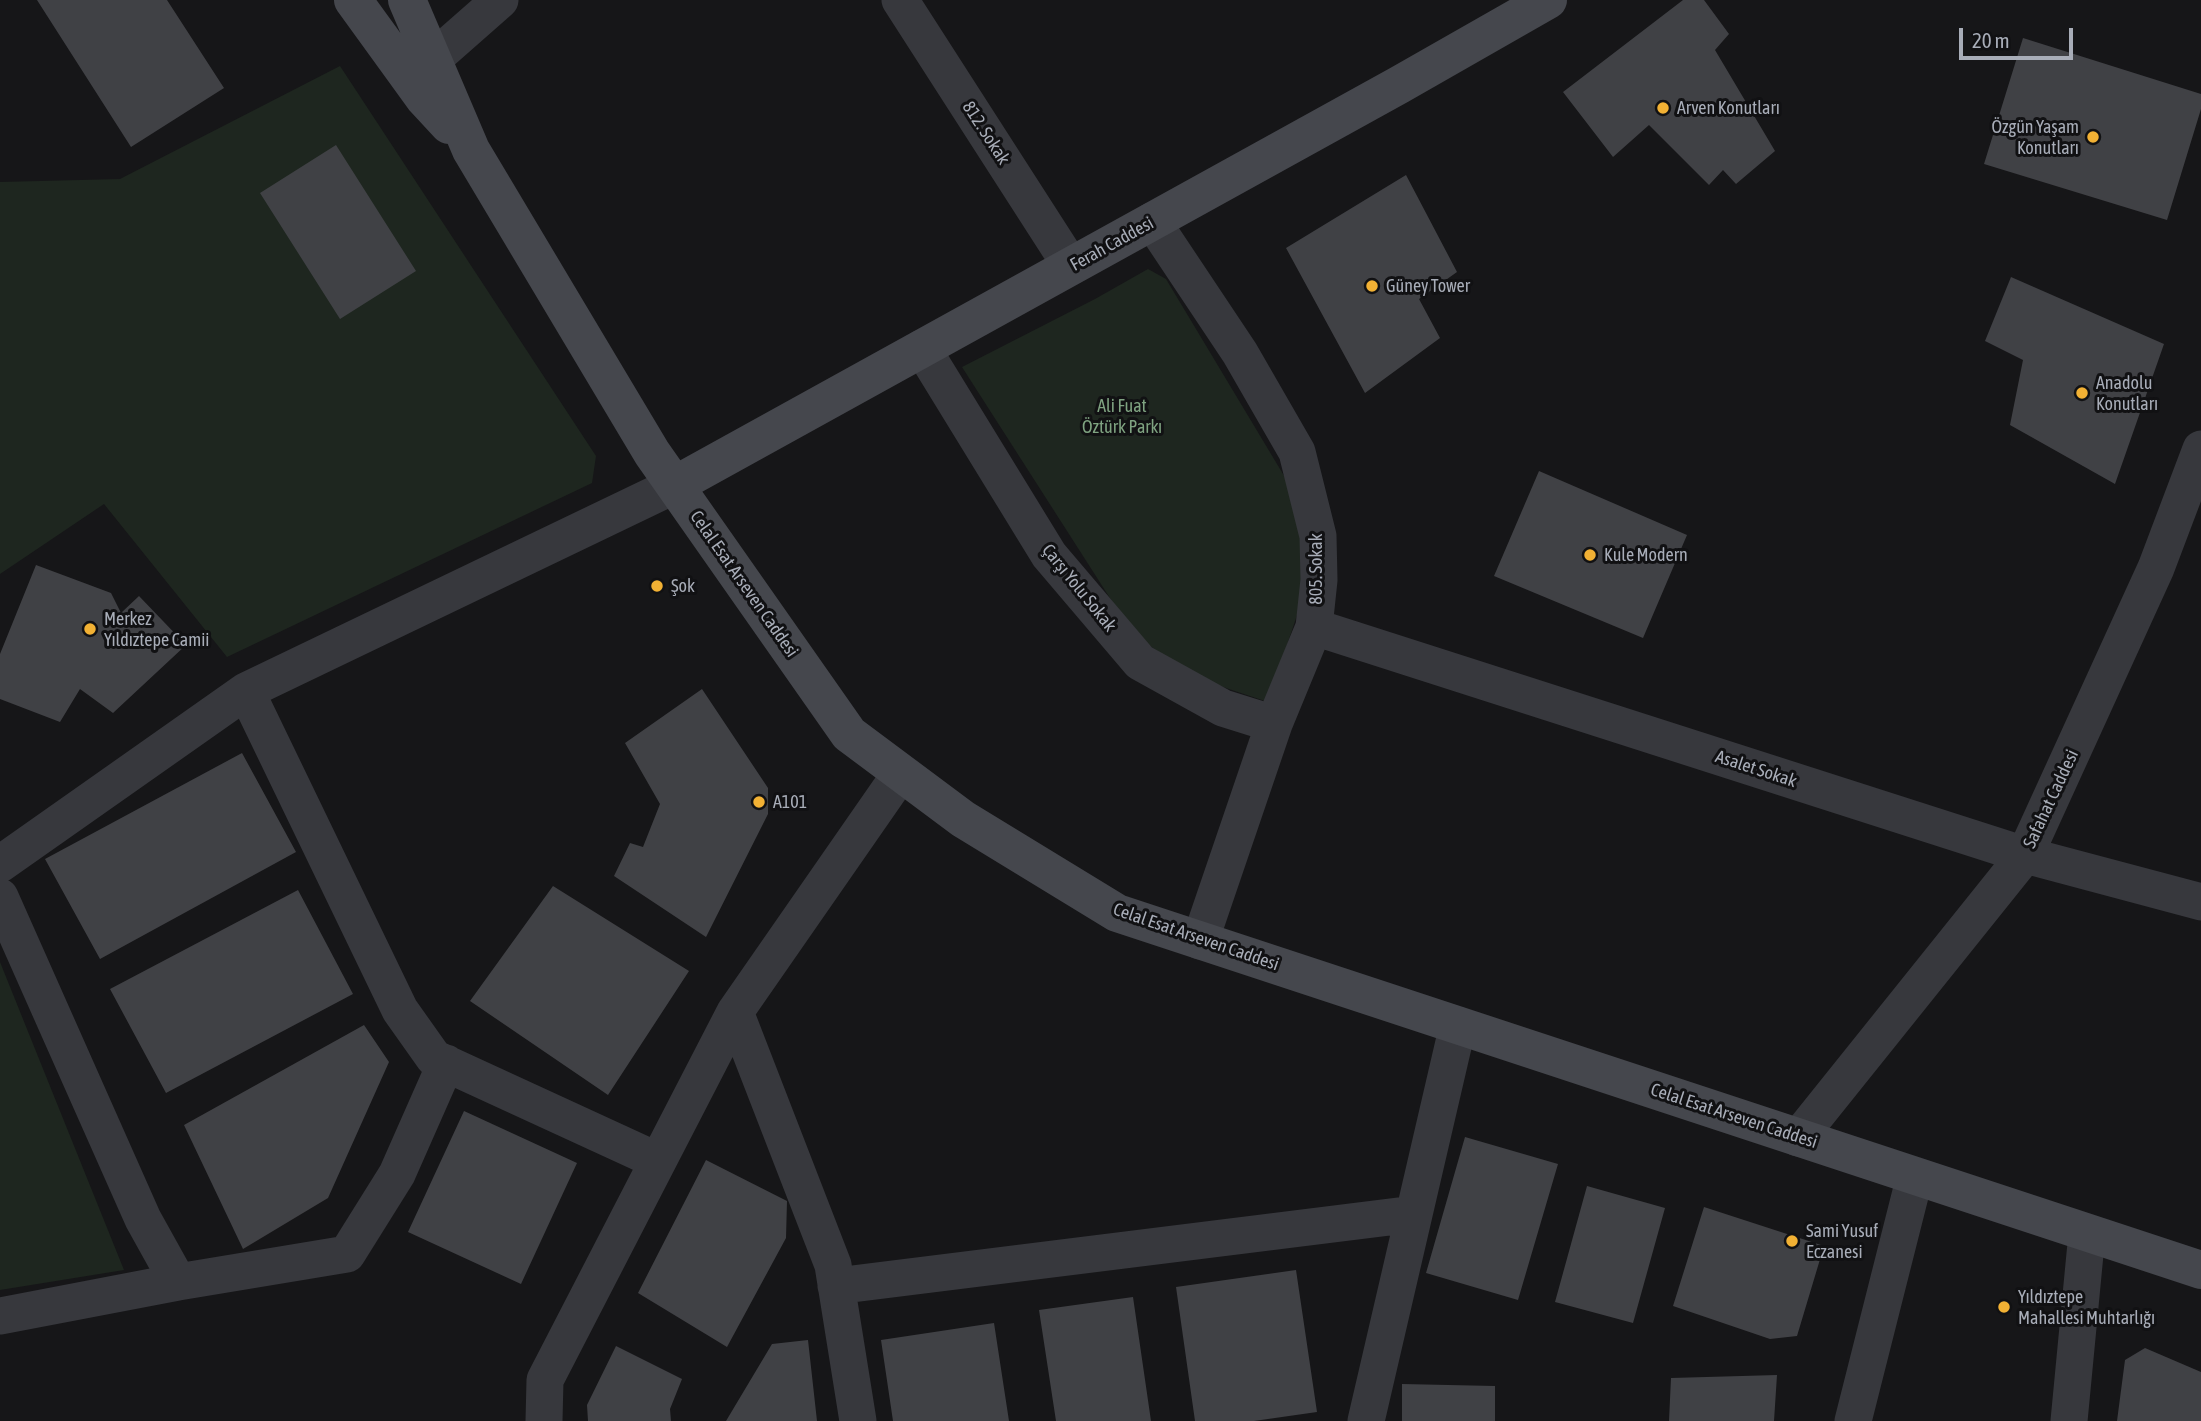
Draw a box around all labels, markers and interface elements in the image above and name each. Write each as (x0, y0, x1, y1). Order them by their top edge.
scale bar (1963, 14, 2077, 58)
text: 20 m (1972, 28, 2010, 52)
street label: 812. Sokak (958, 97, 1014, 169)
place label: Arven Konutları (1677, 97, 1780, 119)
marker: Arven Konutları (1655, 100, 1671, 116)
place label: Özgün Yaşam Konutları (1991, 116, 2079, 158)
marker: Özgün Yaşam Konutları (2085, 129, 2101, 145)
street label: Ferah Caddesi (1067, 212, 1157, 276)
place label: Güney Tower (1386, 275, 1470, 297)
marker: Güney Tower (1364, 278, 1380, 294)
place label: Anadolu Konutları (2096, 372, 2158, 414)
marker: Anadolu Konutları (2074, 385, 2090, 401)
park label: Ali Fuat Öztürk Parkı (1082, 395, 1162, 438)
street label: Celal Esat Arseven Caddesi (685, 507, 803, 661)
street label: 805. Sokak (1305, 533, 1327, 605)
street label: Çarşı Yolu Sokak (1037, 540, 1121, 636)
place label: Kule Modern (1604, 544, 1688, 566)
marker: Kule Modern (1582, 547, 1598, 563)
place label: Şok (671, 575, 695, 597)
marker: Şok (649, 578, 665, 594)
place label: Merkez Yıldıztepe Camii (104, 608, 209, 650)
marker: Merkez Yıldıztepe Camii (82, 621, 98, 637)
street label: Asalet Sokak (1713, 746, 1799, 792)
street label: Safahat Caddesi (2019, 746, 2083, 852)
place label: A101 (773, 791, 807, 813)
marker: A101 (751, 794, 767, 810)
street label: Celal Esat Arseven Caddesi (1110, 898, 1282, 976)
street label: Celal Esat Arseven Caddesi (1648, 1079, 1820, 1153)
place label: Sami Yusuf Eczanesi (1806, 1220, 1878, 1262)
marker: Sami Yusuf Eczanesi (1784, 1233, 1800, 1249)
place label: Yıldıztepe Mahallesi Muhtarlığı (2018, 1286, 2155, 1328)
marker: Yıldıztepe Mahallesi Muhtarlığı (1996, 1299, 2012, 1315)

